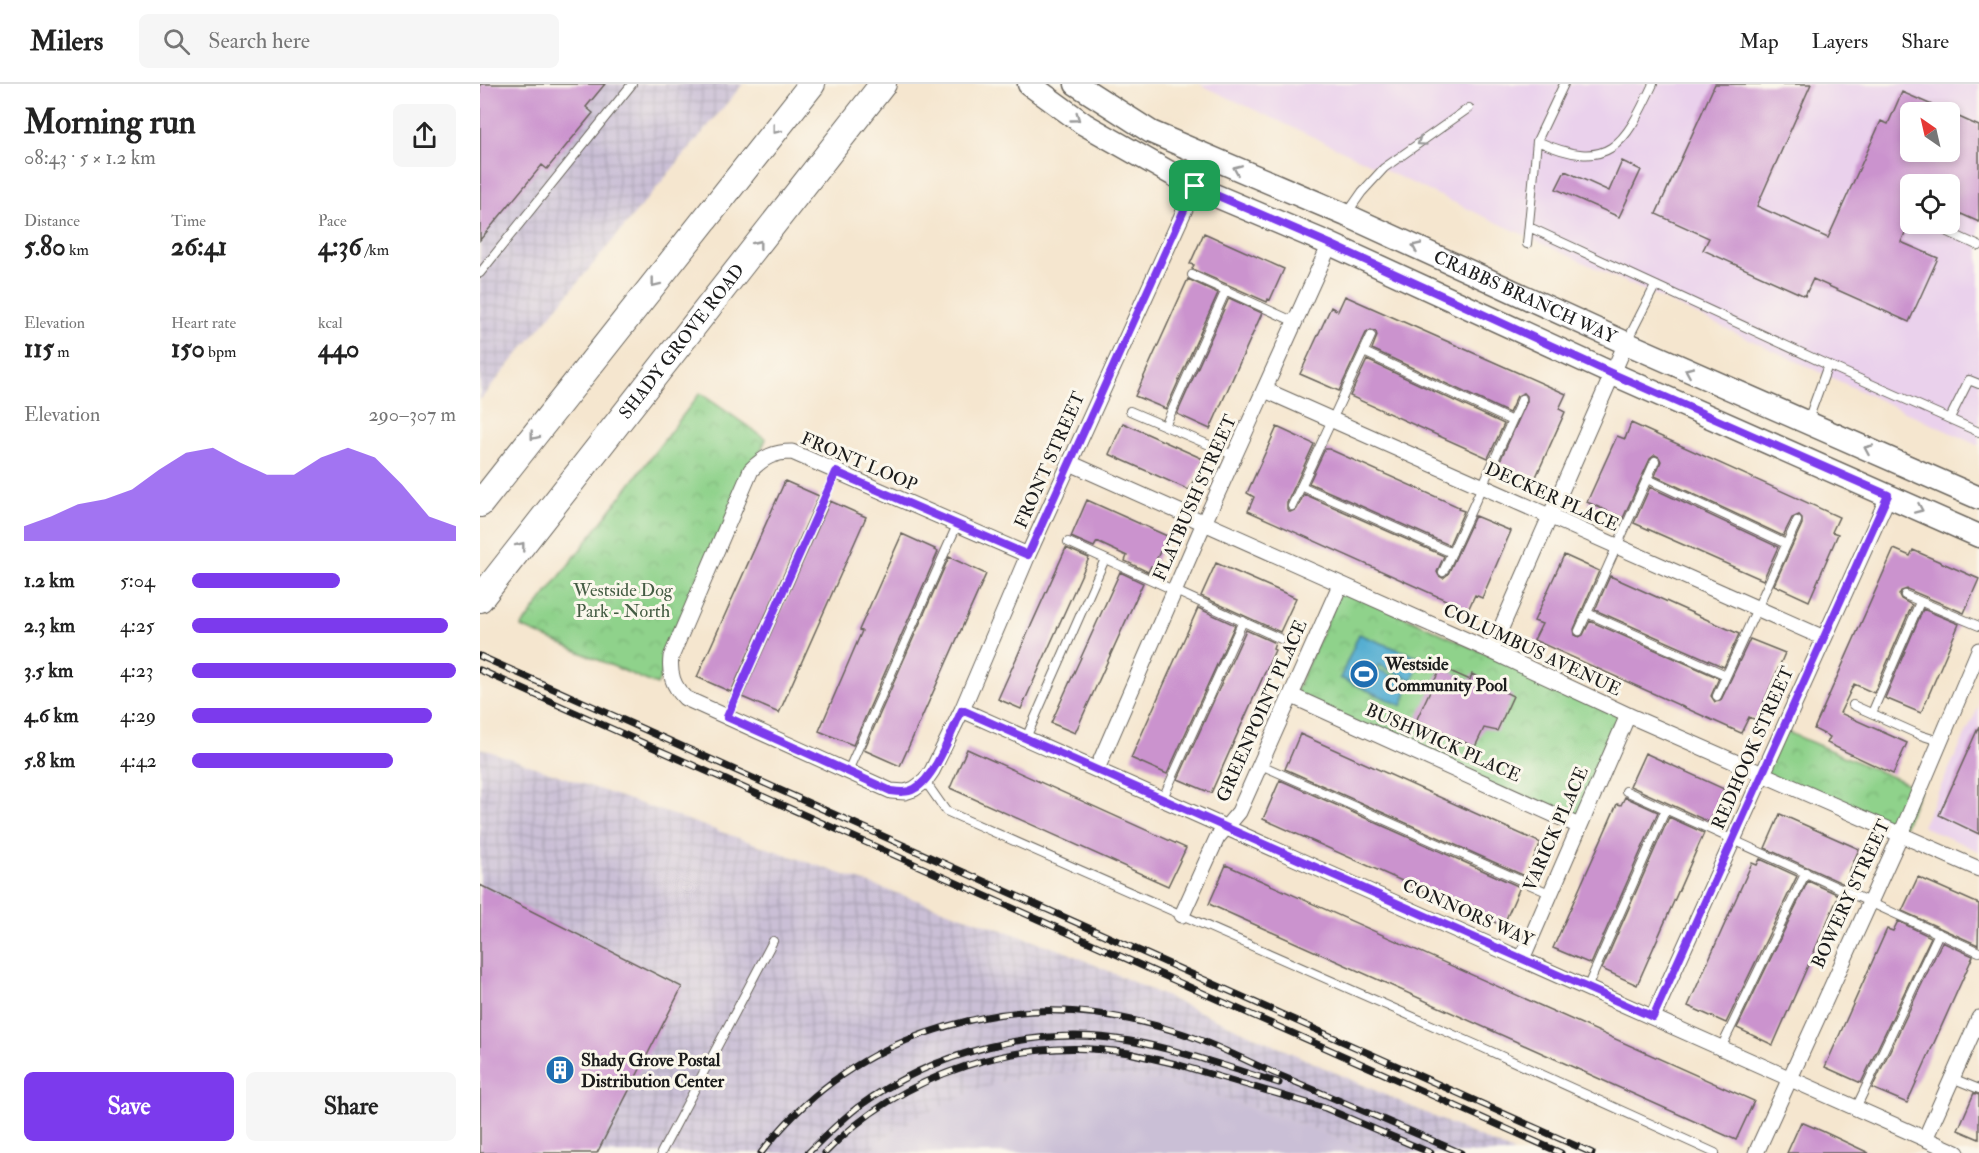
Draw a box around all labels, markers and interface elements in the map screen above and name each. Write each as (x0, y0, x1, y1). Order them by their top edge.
search box (139, 14, 559, 68)
text: Milers (30, 24, 103, 59)
icon: search (160, 25, 193, 58)
text: Search here (208, 27, 310, 55)
text: Map (1739, 28, 1779, 55)
text: Layers (1812, 28, 1868, 55)
text: Share (1901, 28, 1949, 55)
text: Morning run (24, 102, 196, 143)
north arrow (1900, 102, 1960, 162)
map controls (1900, 102, 1960, 234)
button: share (393, 104, 456, 167)
one-way arrow (1070, 111, 1081, 122)
one-way arrow (773, 123, 784, 134)
one-way arrow (1416, 135, 1427, 146)
text: 08:43 · 5 × 1.2 km (24, 145, 156, 170)
pin (1169, 160, 1220, 211)
one-way arrow (1233, 164, 1244, 176)
icon: arrive (1178, 169, 1211, 202)
button: locate (1900, 174, 1960, 234)
text: Distance (24, 211, 80, 231)
text: Time (171, 211, 206, 231)
text: Pace (318, 211, 347, 231)
text: 5.80 (24, 231, 66, 263)
text: 26:41 (171, 231, 227, 263)
text: 4:36 (318, 231, 362, 263)
text: km (66, 240, 89, 260)
text: /km (362, 240, 389, 260)
one-way arrow (750, 240, 761, 251)
one-way arrow (1411, 242, 1422, 254)
street label: CRABBS BRANCH WAY (1430, 245, 1621, 349)
street label: SHADY GROVE ROAD (614, 259, 749, 424)
one-way arrow (652, 276, 663, 287)
text: Elevation (24, 313, 85, 333)
text: Heart rate (171, 313, 236, 333)
text: kcal (318, 313, 343, 333)
text: 115 (24, 333, 54, 365)
text: 150 (171, 333, 205, 365)
text: 440 (318, 333, 359, 365)
text: m (54, 342, 70, 362)
text: bpm (205, 342, 236, 362)
one-way arrow (1685, 366, 1696, 378)
street label: FRONT STREET (1010, 388, 1091, 532)
text: Elevation (24, 402, 100, 427)
text: 290–307 m (368, 402, 456, 427)
street label: FLATBUSH STREET (1148, 411, 1242, 585)
street label: FRONT LOOP (797, 427, 921, 497)
one-way arrow (531, 429, 542, 440)
one-way arrow (1864, 444, 1875, 456)
street label: DECKER PLACE (1482, 457, 1623, 537)
one-way arrow (1913, 502, 1924, 514)
one-way arrow (514, 542, 525, 553)
text: 1.2 km (24, 568, 74, 593)
text: 5:04 (120, 568, 155, 593)
park label: Westside Dog Park - North (572, 579, 674, 623)
street label: COLUMBUS AVENUE (1439, 599, 1625, 701)
text: 2.3 km (24, 613, 75, 638)
text: 4:25 (120, 613, 155, 638)
street label: GREENPOINT PLACE (1211, 616, 1313, 806)
place label: Westside Community Pool (1384, 653, 1508, 697)
text: 3.5 km (24, 658, 73, 683)
text: 4:23 (120, 658, 154, 683)
sports icon: Westside Community Pool (1348, 658, 1380, 690)
street label: REDHOOK STREET (1707, 662, 1800, 833)
street label: BUSHWICK PLACE (1362, 698, 1524, 788)
text: 4.6 km (24, 703, 78, 728)
text: 4:29 (120, 703, 156, 728)
text: 5.8 km (24, 748, 75, 773)
text: 4:42 (120, 748, 157, 773)
street label: VARICK PLACE (1518, 763, 1594, 895)
street label: BOWERY STREET (1806, 815, 1896, 972)
street label: CONNORS WAY (1399, 874, 1538, 952)
place label: Shady Grove Postal Distribution Center (581, 1049, 724, 1093)
building icon: Shady Grove Postal Distribution Center (544, 1054, 576, 1086)
button: Save (24, 1072, 234, 1141)
button: Share (246, 1072, 456, 1141)

